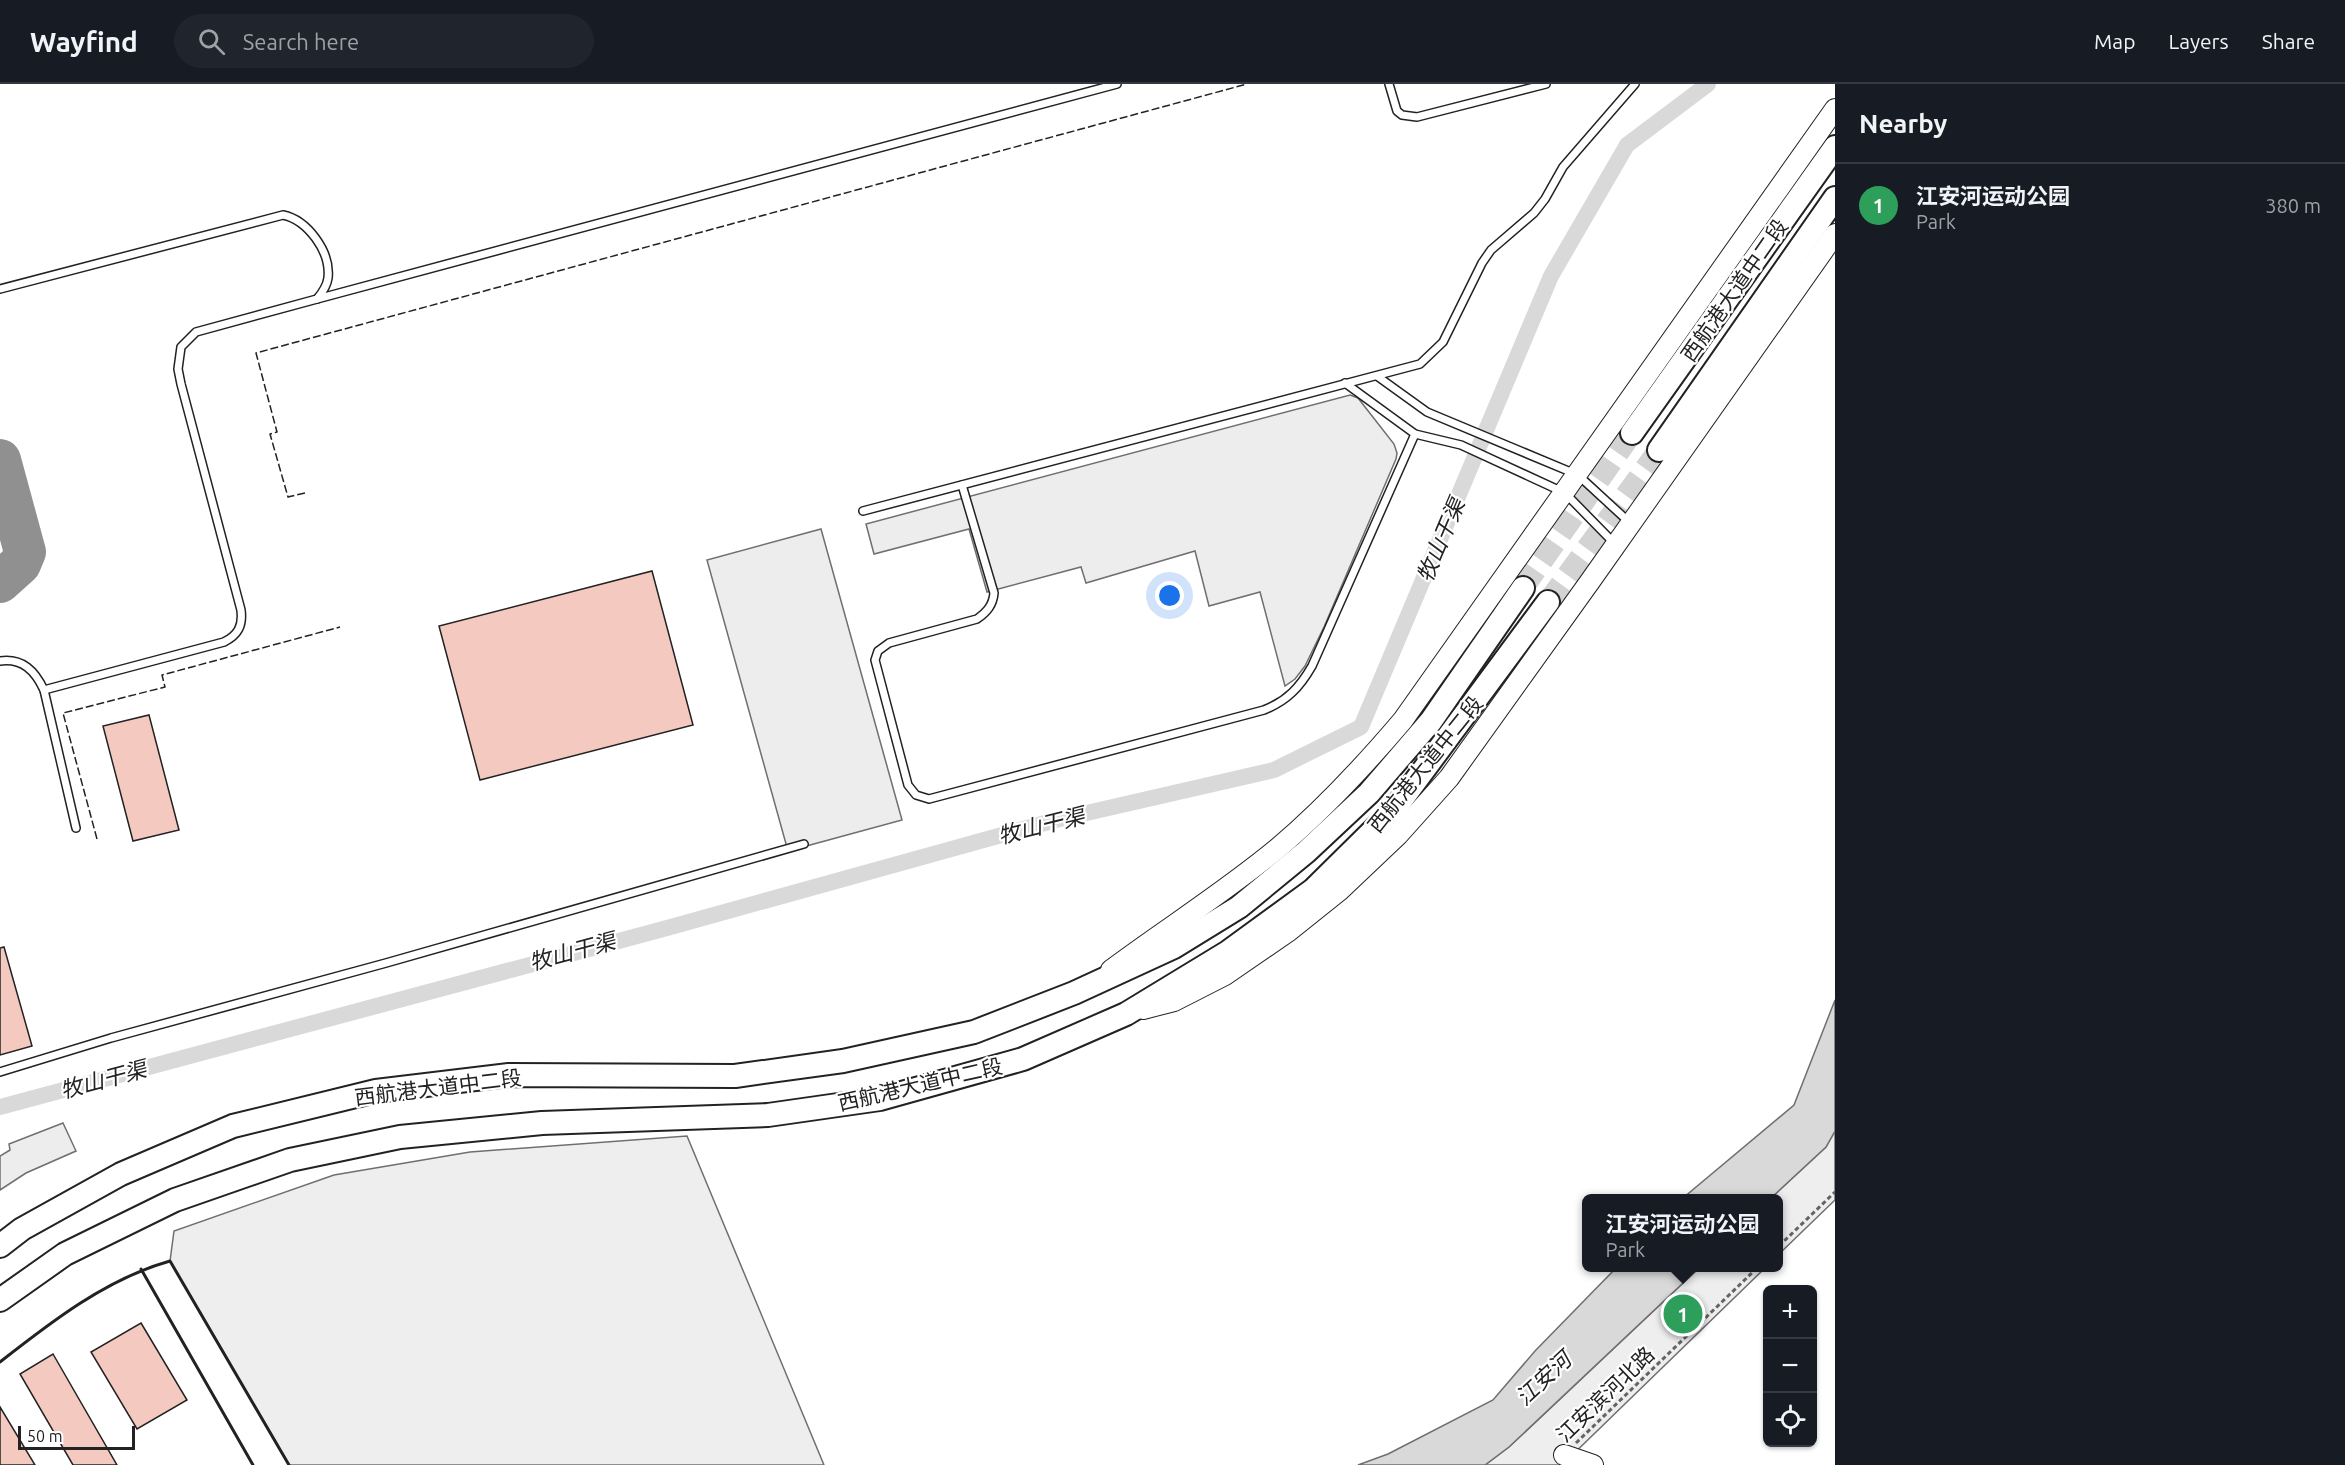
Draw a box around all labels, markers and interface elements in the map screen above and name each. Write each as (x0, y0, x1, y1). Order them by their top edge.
search box (174, 14, 594, 68)
icon: search (195, 25, 228, 58)
text: Wayfind (30, 26, 138, 57)
text: Search here (243, 29, 359, 54)
text: Map (2094, 29, 2135, 53)
text: Layers (2168, 29, 2229, 53)
text: Share (2262, 29, 2315, 53)
text: Nearby (1859, 109, 1947, 138)
text: 江安河运动公园 (1916, 183, 2070, 208)
text: 1 (1873, 194, 1884, 217)
text: 380 m (2265, 194, 2321, 217)
text: Park (1916, 210, 1956, 233)
street label: 西航港大道中二段 (1676, 214, 1792, 366)
water label: 牧山干渠 (1411, 492, 1470, 585)
your location (1155, 581, 1184, 610)
street label: 西航港大道中二段 (1363, 691, 1487, 837)
water label: 牧山干渠 (995, 802, 1090, 848)
water label: 牧山干渠 (526, 927, 621, 974)
street label: 西航港大道中二段 (835, 1053, 1005, 1115)
water label: 牧山干渠 (57, 1055, 152, 1102)
street label: 西航港大道中二段 (353, 1065, 523, 1109)
popup (1582, 1194, 1783, 1272)
text: 江安河运动公园 (1605, 1211, 1760, 1236)
text: Park (1605, 1238, 1645, 1261)
map controls (1763, 1285, 1817, 1447)
button: + (1763, 1285, 1817, 1339)
pin: 1 (1664, 1292, 1702, 1336)
button: − (1763, 1339, 1817, 1393)
street label: 江安滨河北路 (1551, 1342, 1659, 1446)
water label: 江安河 (1510, 1344, 1579, 1410)
button: locate (1763, 1393, 1817, 1447)
scale bar (18, 1423, 135, 1450)
text: 50 m (27, 1427, 63, 1445)

